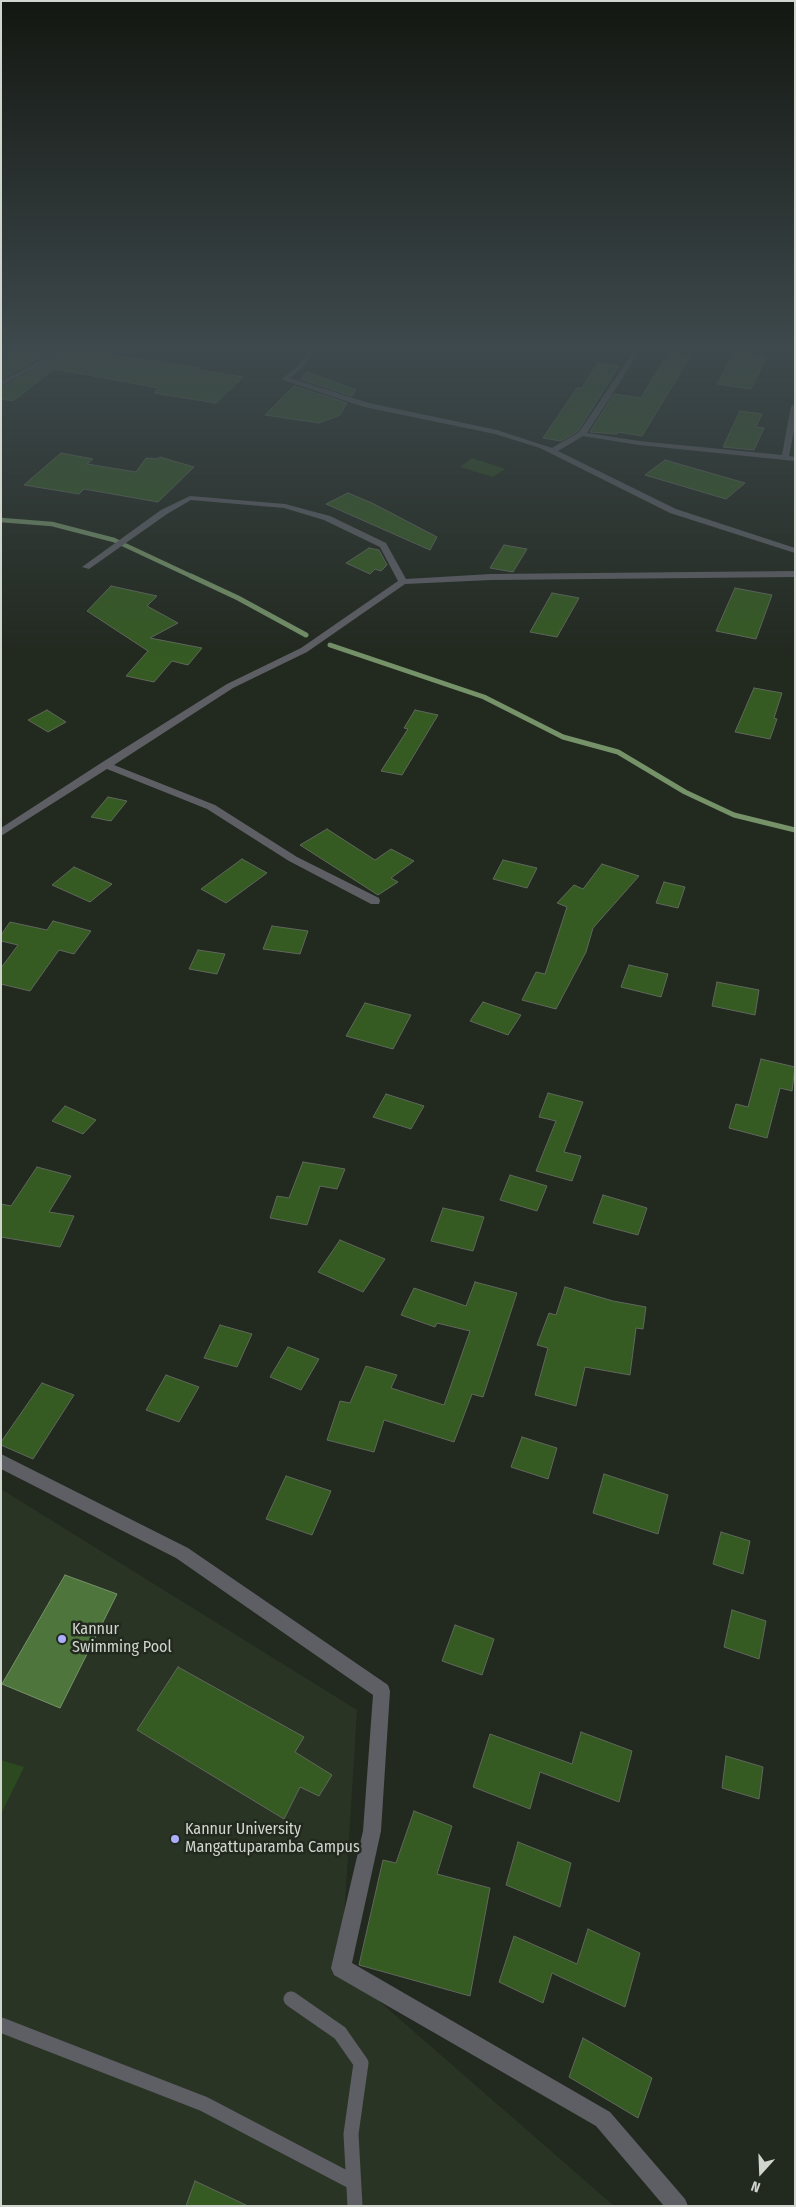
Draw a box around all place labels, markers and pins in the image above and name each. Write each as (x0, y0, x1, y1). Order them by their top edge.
place label: Kannur Swimming Pool (72, 1620, 172, 1658)
marker: Kannur Swimming Pool (56, 1633, 68, 1645)
place label: Kannur University Mangattuparamba Campus (185, 1820, 360, 1858)
marker: Kannur University Mangattuparamba Campus (169, 1833, 181, 1845)

